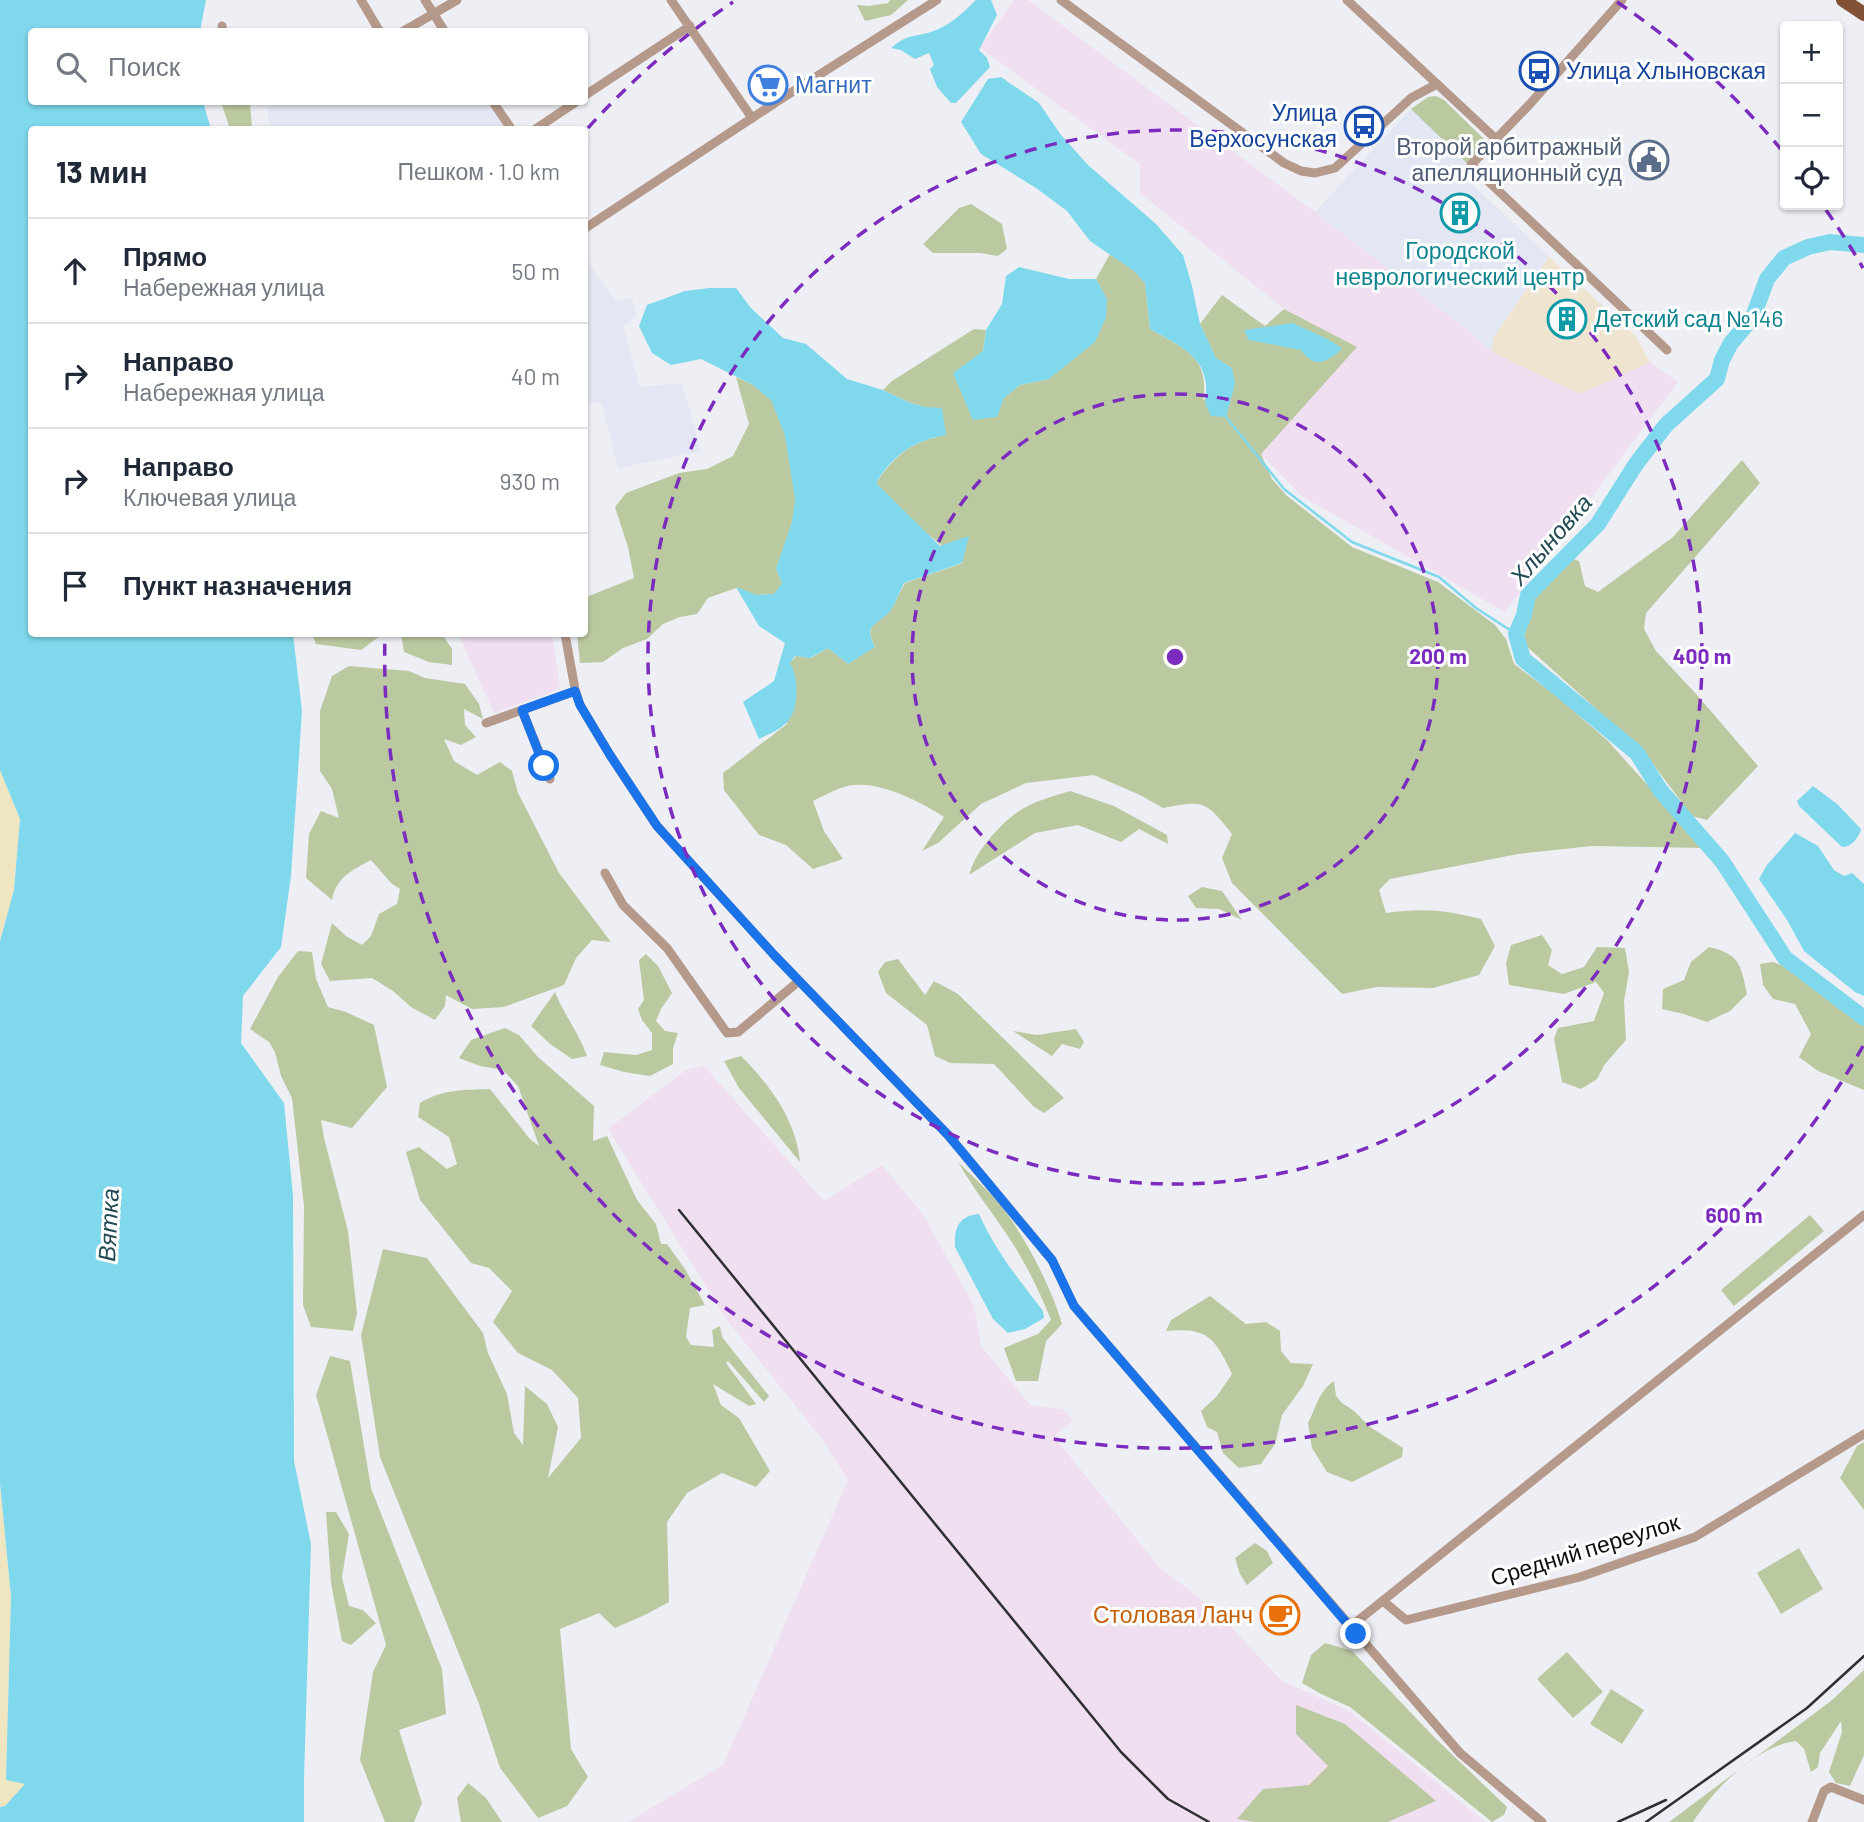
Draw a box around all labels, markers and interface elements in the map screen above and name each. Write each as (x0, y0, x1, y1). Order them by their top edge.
map controls (1780, 21, 1843, 210)
button: + (1780, 21, 1843, 84)
search box (28, 28, 588, 105)
icon: search (52, 48, 90, 86)
text: Поиск (108, 50, 180, 81)
bus stop icon: Улица Хлыновская (1518, 50, 1560, 92)
place label: Улица Хлыновская (1566, 56, 1766, 84)
supermarket icon: Магнит (747, 64, 789, 106)
place label: Магнит (795, 70, 872, 98)
button: − (1780, 84, 1843, 147)
place label: Улица Верхосунская (1189, 98, 1337, 152)
bus stop icon: Улица Верхосунская (1343, 105, 1385, 147)
place label: Второй арбитражный апелляционный суд (1396, 132, 1623, 186)
public building icon: Второй арбитражный апелляционный суд (1628, 139, 1670, 181)
button: locate (1780, 147, 1843, 210)
text: 13 мин (56, 153, 148, 189)
text: Пешком · 1.0 km (397, 157, 560, 185)
building icon: Городской неврологический центр (1439, 192, 1481, 234)
place label: Городской неврологический центр (1336, 236, 1584, 290)
text: Прямо (123, 240, 207, 271)
icon: ahead (56, 252, 94, 290)
text: 50 m (512, 257, 560, 285)
text: Набережная улица (123, 273, 325, 301)
building icon: Детский сад №146 (1546, 298, 1588, 340)
place label: Детский сад №146 (1594, 304, 1783, 332)
text: Направо (123, 345, 234, 376)
icon: right (56, 357, 94, 395)
text: 40 m (511, 362, 560, 390)
text: Набережная улица (123, 378, 325, 406)
text: Направо (123, 450, 234, 481)
icon: right (56, 462, 94, 500)
text: 930 m (500, 467, 560, 495)
text: Ключевая улица (123, 483, 296, 511)
water label: Хлыновка (1502, 488, 1597, 591)
icon: arrive (56, 567, 94, 605)
text: Пункт назначения (123, 569, 352, 600)
text: 200 m (1409, 643, 1467, 668)
text: 400 m (1673, 643, 1731, 668)
centre of rings (1163, 645, 1187, 669)
route start (528, 750, 559, 781)
water label: Вятка (91, 1187, 124, 1262)
text: 600 m (1706, 1202, 1762, 1227)
street label: Средний переулок (1487, 1507, 1684, 1591)
cafe icon: Столовая Ланч (1259, 1594, 1301, 1636)
place label: Столовая Ланч (1093, 1600, 1253, 1628)
route end (1340, 1618, 1371, 1649)

